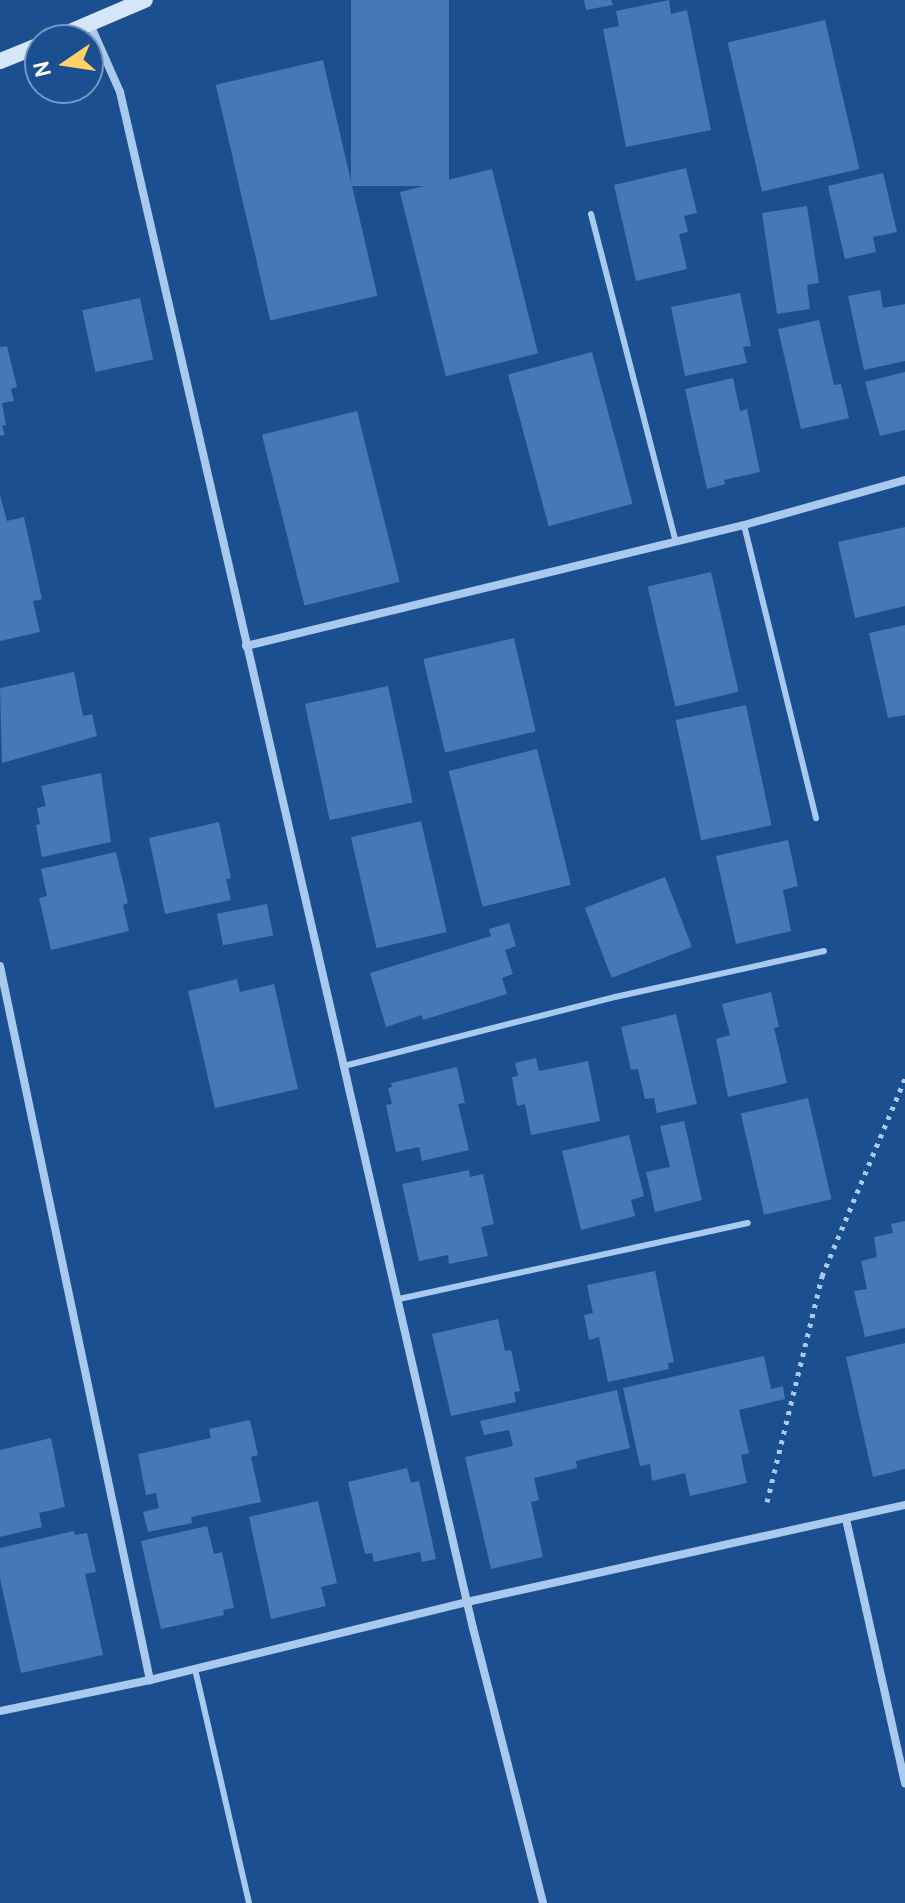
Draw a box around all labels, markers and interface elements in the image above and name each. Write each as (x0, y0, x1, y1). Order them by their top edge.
north arrow (24, 24, 104, 104)
text: N (27, 58, 57, 80)

